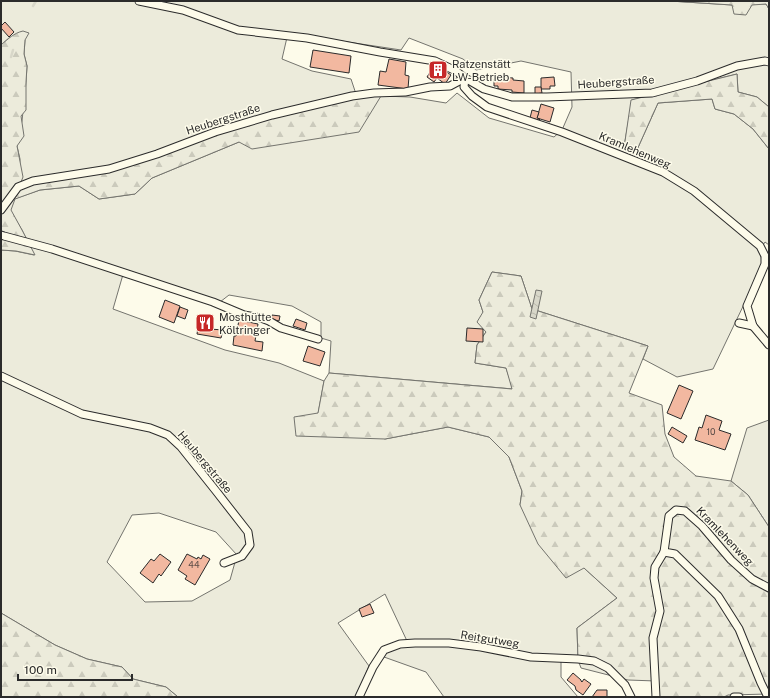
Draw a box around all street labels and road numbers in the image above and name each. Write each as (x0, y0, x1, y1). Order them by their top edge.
street label: Heubergstraße (577, 73, 655, 91)
street label: Heubergstraße (184, 101, 262, 137)
street label: Kramlehenweg (597, 129, 673, 171)
street label: Heubergstraße (176, 429, 234, 495)
street label: Kramlehenweg (694, 504, 756, 568)
street label: Reitgutweg (460, 628, 520, 650)

